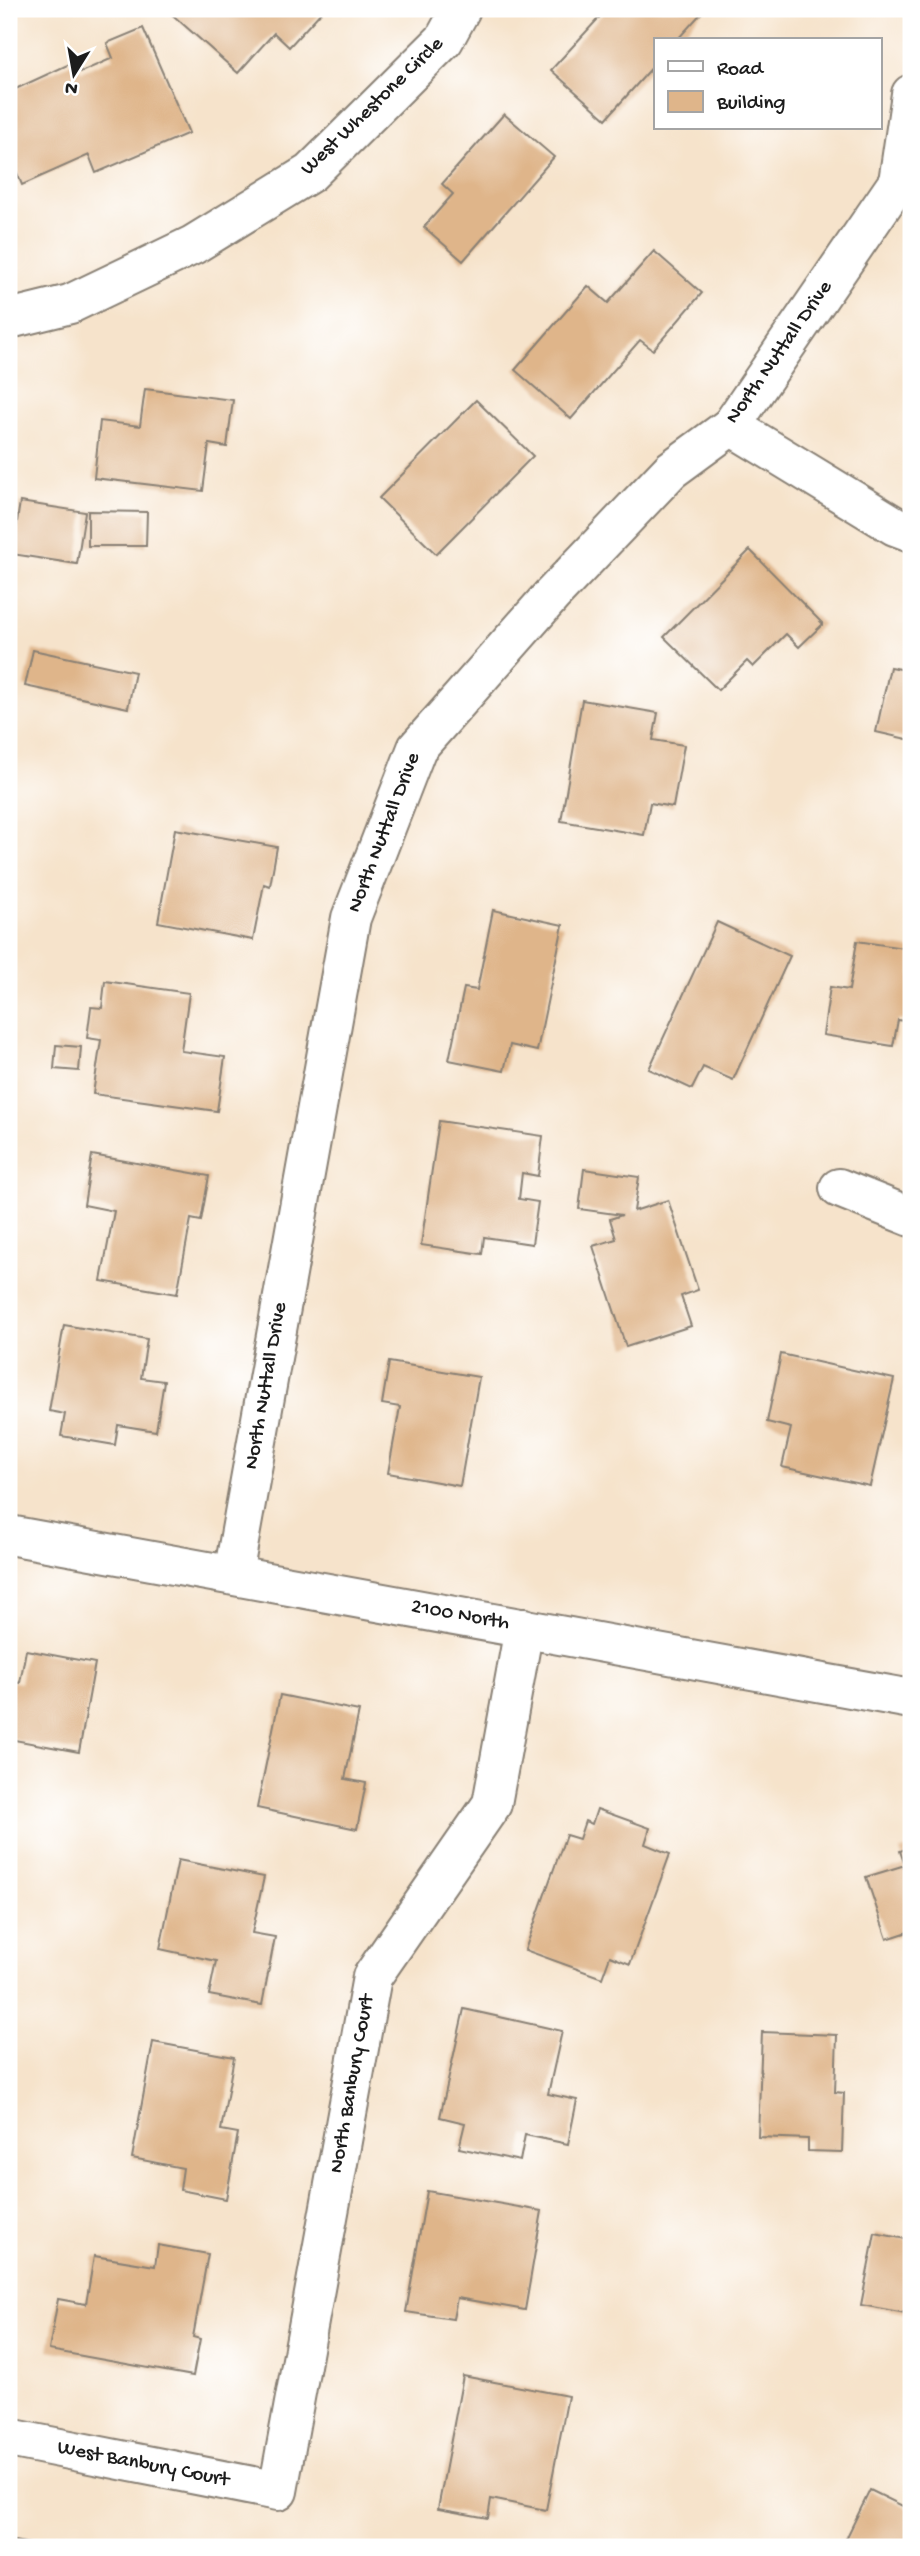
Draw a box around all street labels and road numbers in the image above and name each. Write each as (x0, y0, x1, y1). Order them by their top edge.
street label: West Whestone Circle (296, 32, 450, 182)
street label: North Nuttall Drive (721, 276, 839, 429)
street label: North Nuttall Drive (343, 748, 427, 916)
street label: North Nuttall Drive (240, 1299, 294, 1472)
street label: 2100 North (409, 1595, 511, 1637)
street label: North Banbury Court (325, 1990, 381, 2175)
street label: West Banbury Court (55, 2436, 233, 2494)

